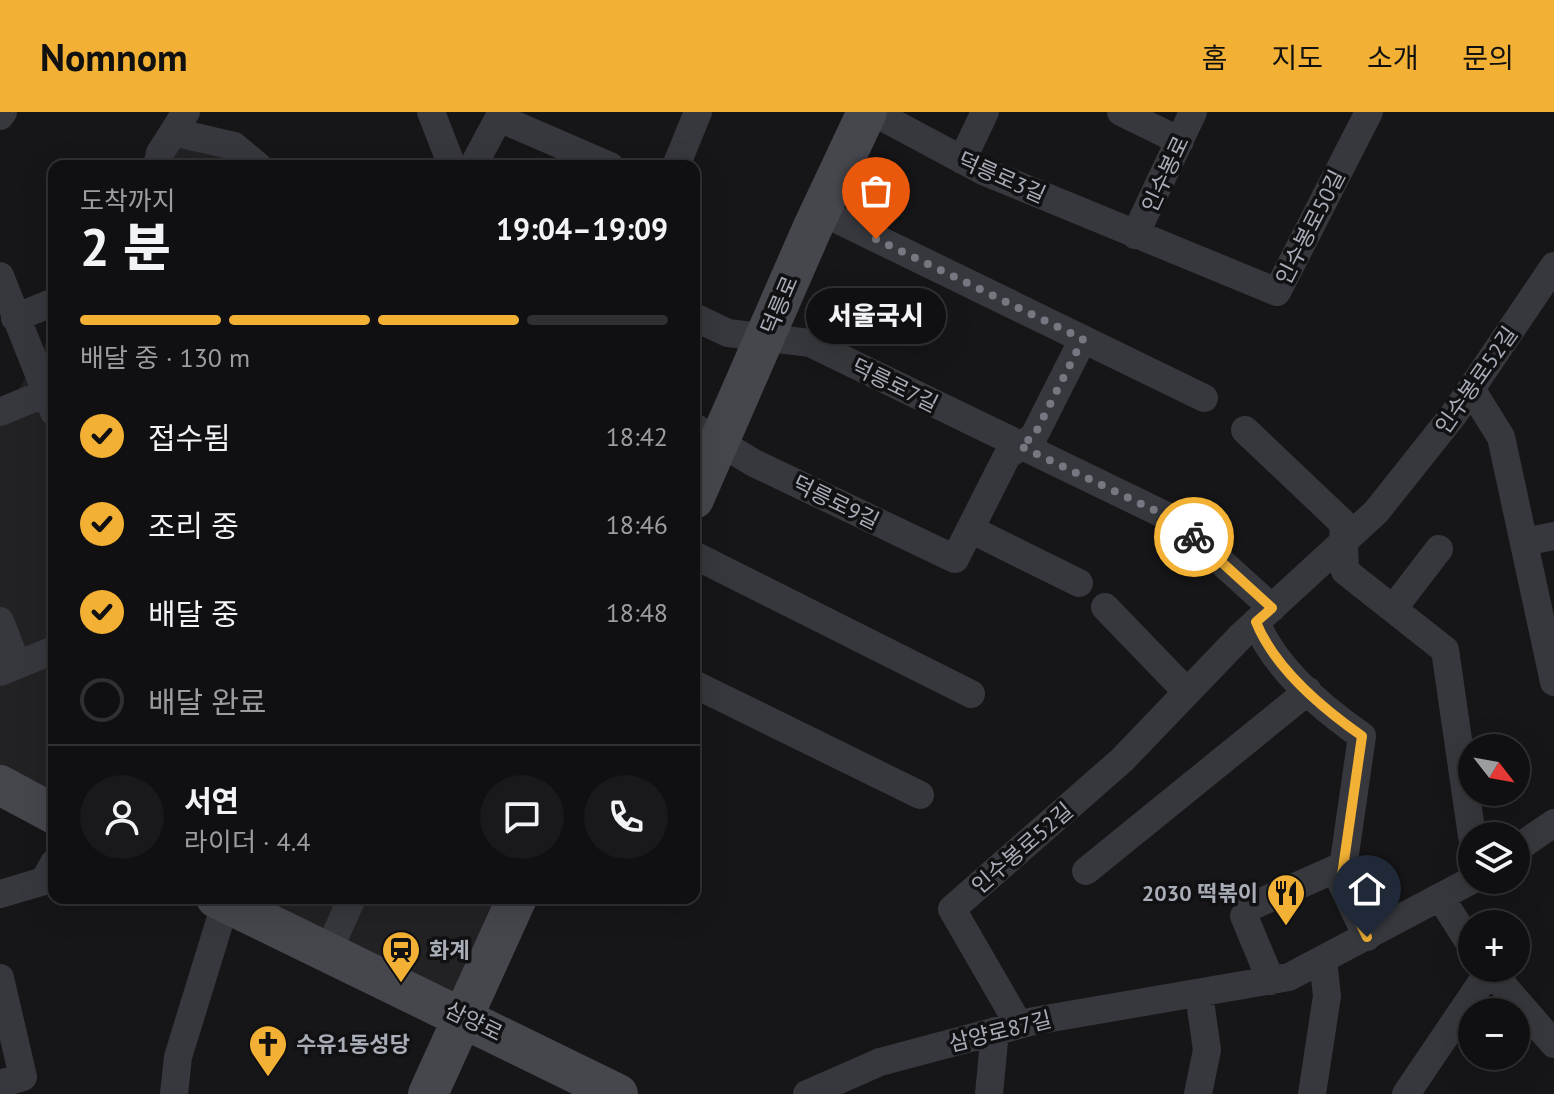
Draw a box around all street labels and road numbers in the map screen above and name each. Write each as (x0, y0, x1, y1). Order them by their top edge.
street label: 인수봉로 (1135, 131, 1195, 217)
street label: 덕릉로3길 (954, 145, 1050, 209)
street label: 인수봉로50길 (1269, 165, 1351, 289)
street label: 덕릉로 (754, 272, 804, 338)
street label: 인수봉로52길 (1429, 321, 1523, 439)
street label: 덕릉로7길 (847, 352, 943, 418)
street label: 덕릉로9길 (788, 469, 884, 535)
street label: 인수봉로52길 (966, 796, 1078, 900)
street label: 삼양로 (441, 995, 507, 1047)
street label: 삼양로87길 (946, 1005, 1054, 1057)

